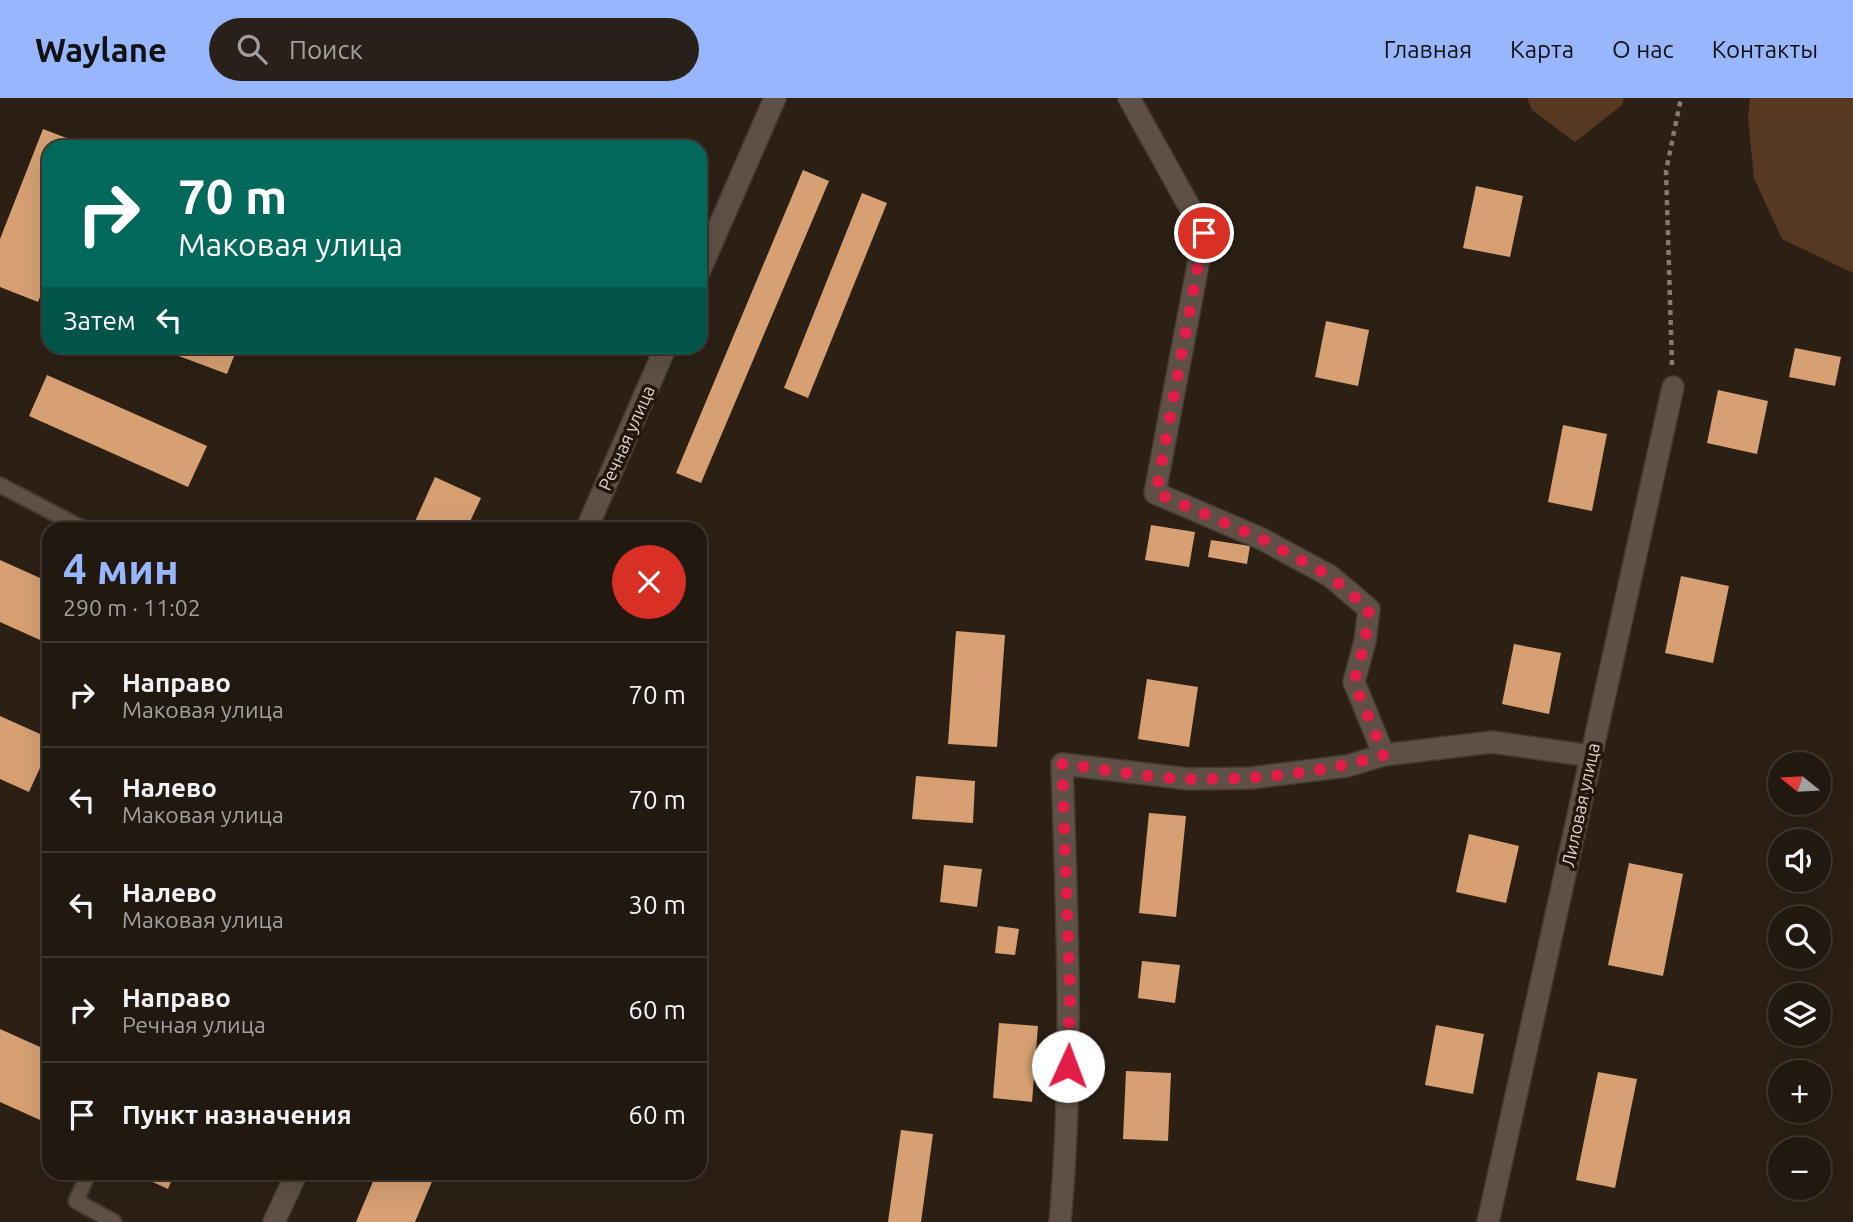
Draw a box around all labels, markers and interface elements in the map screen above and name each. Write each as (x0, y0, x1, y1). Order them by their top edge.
search box (209, 18, 699, 81)
icon: search (233, 30, 271, 68)
text: Waylane (35, 31, 167, 68)
text: Поиск (289, 35, 363, 64)
text: Главная (1384, 36, 1472, 63)
text: Карта (1510, 36, 1574, 63)
text: О нас (1612, 36, 1674, 63)
text: Контакты (1712, 36, 1818, 63)
icon: right (63, 168, 154, 259)
text: 70 m (178, 168, 287, 223)
pin (1174, 203, 1234, 263)
icon: arrive (1185, 214, 1223, 252)
text: Маковая улица (178, 226, 403, 262)
icon: left (150, 301, 188, 339)
text: Затем (63, 306, 136, 335)
street label: Речная улица (594, 382, 658, 493)
text: 4 мин (63, 545, 179, 592)
button: close (612, 545, 686, 619)
text: 290 m · 11:02 (63, 595, 201, 620)
text: Направо (122, 668, 231, 697)
icon: right (63, 676, 101, 714)
text: 70 m (628, 680, 686, 709)
text: Маковая улица (122, 697, 284, 722)
street label: Лиловая улица (1557, 741, 1603, 869)
north arrow (1768, 752, 1830, 816)
map controls (1768, 752, 1831, 1200)
text: Налево (122, 773, 217, 802)
icon: left (63, 781, 101, 819)
text: 70 m (628, 785, 686, 814)
text: Маковая улица (122, 802, 284, 827)
button: sound (1768, 829, 1831, 892)
text: Налево (122, 878, 217, 907)
icon: left (63, 886, 101, 924)
text: 30 m (628, 890, 686, 919)
button: search (1768, 906, 1831, 969)
text: Маковая улица (122, 907, 284, 932)
text: Направо (122, 983, 231, 1012)
button: layers (1768, 983, 1831, 1046)
icon: right (63, 991, 101, 1029)
text: 60 m (628, 995, 686, 1024)
text: Речная улица (122, 1012, 266, 1037)
position arrow (1031, 1029, 1105, 1103)
button: + (1768, 1060, 1831, 1123)
icon: arrive (63, 1096, 101, 1134)
text: Пункт назначения (122, 1100, 352, 1129)
text: 60 m (628, 1100, 686, 1129)
button: − (1768, 1137, 1831, 1200)

